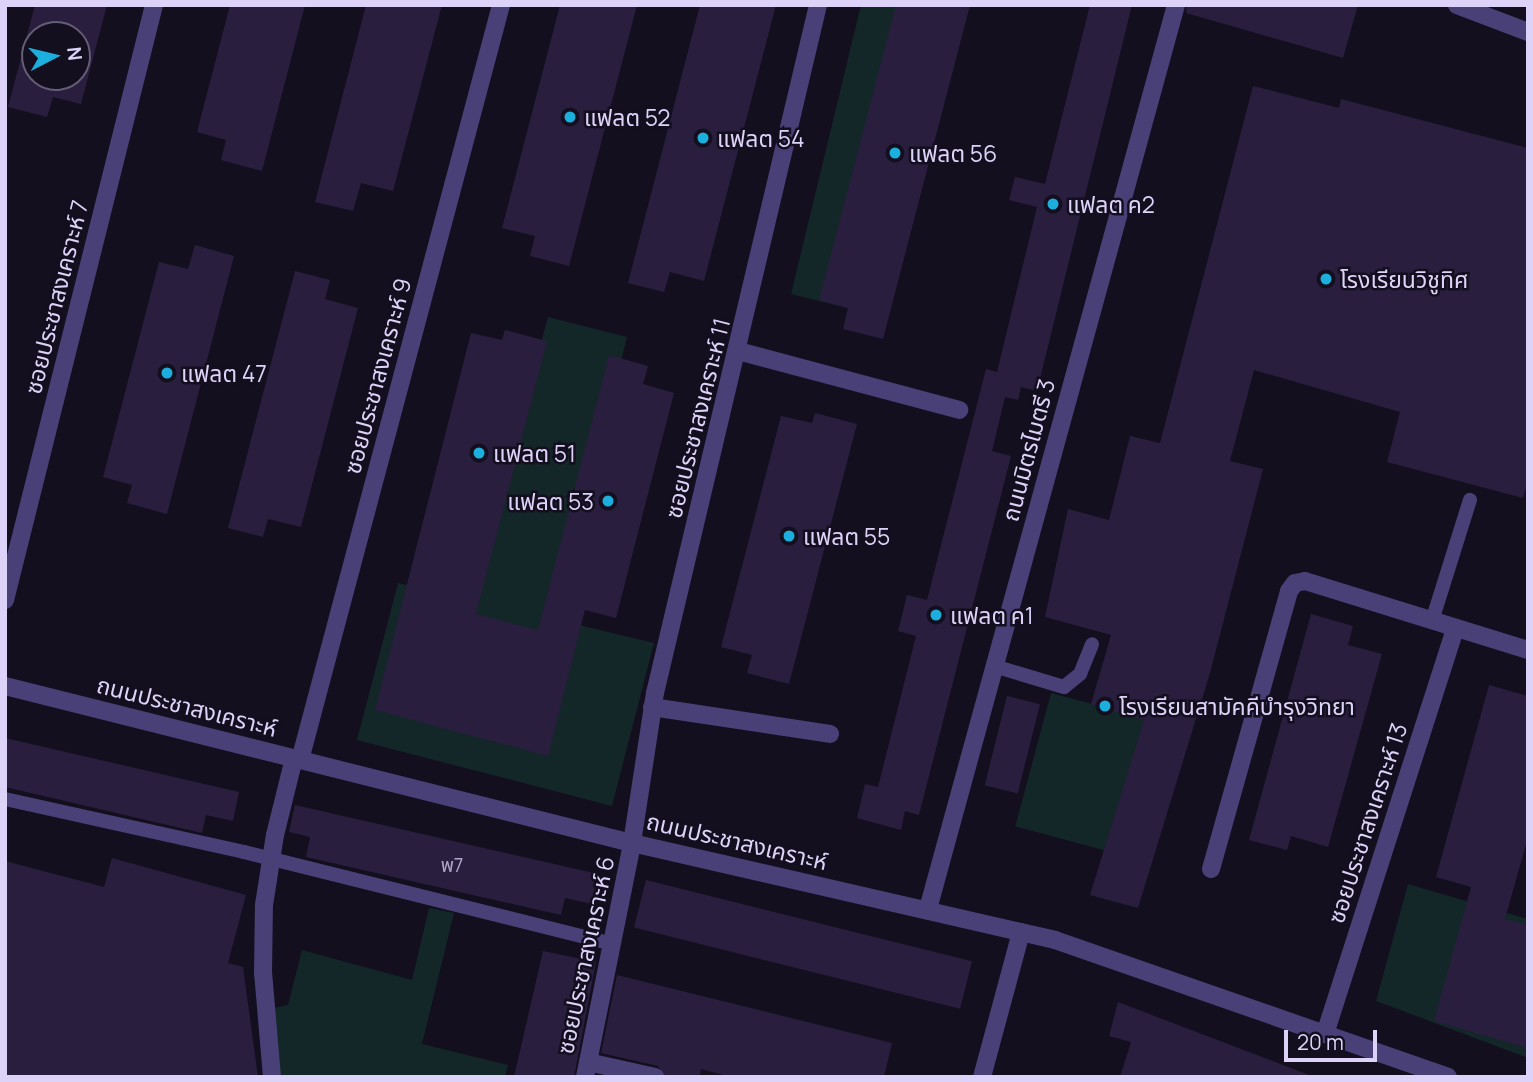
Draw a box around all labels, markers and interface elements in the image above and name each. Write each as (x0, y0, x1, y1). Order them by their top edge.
north arrow (21, 21, 91, 91)
text: N (61, 45, 89, 62)
place label: แฟลต 52 (584, 103, 670, 131)
marker: แฟลต 52 (562, 109, 578, 125)
place label: แฟลต 54 (717, 124, 805, 152)
marker: แฟลต 54 (695, 130, 711, 146)
place label: แฟลต 56 (909, 139, 997, 167)
marker: แฟลต 56 (887, 145, 903, 161)
place label: แฟลต ค2 (1067, 190, 1155, 218)
marker: แฟลต ค2 (1045, 196, 1061, 212)
street label: ซอยประชาสงเคราะห์ 7 (19, 197, 93, 397)
place label: โรงเรียนวิชูทิศ (1340, 265, 1468, 293)
marker: โรงเรียนวิชูทิศ (1318, 271, 1334, 287)
street label: ซอยประชาสงเคราะห์ 9 (338, 275, 416, 477)
street label: ซอยประชาสงเคราะห์ 11 (659, 315, 735, 521)
place label: แฟลต 47 (181, 359, 267, 387)
marker: แฟลต 47 (159, 365, 175, 381)
street label: ถนนมิตรไมตรี 3 (996, 376, 1060, 524)
place label: แฟลต 51 (493, 439, 576, 467)
marker: แฟลต 51 (471, 445, 487, 461)
place label: แฟลต 53 (507, 487, 594, 515)
marker: แฟลต 53 (600, 493, 616, 509)
place label: แฟลต 55 (803, 522, 890, 550)
marker: แฟลต 55 (781, 528, 797, 544)
place label: แฟลต ค1 (950, 601, 1034, 629)
marker: แฟลต ค1 (928, 607, 944, 623)
street label: ถนนประชาสงเคราะห์ (94, 670, 280, 742)
place label: โรงเรียนสามัคคีบํารุงวิทยา (1119, 692, 1355, 720)
marker: โรงเรียนสามัคคีบํารุงวิทยา (1097, 698, 1113, 714)
street label: ซอยประชาสงเคราะห์ 13 (1322, 719, 1412, 927)
street label: ถนนประชาสงเคราะห์ (644, 807, 830, 875)
street label: ซอยประชาสงเคราะห์ 6 (551, 854, 619, 1056)
house number: พ7 (441, 855, 463, 877)
scale bar (1288, 1016, 1381, 1060)
text: 20 m (1297, 1028, 1344, 1056)

